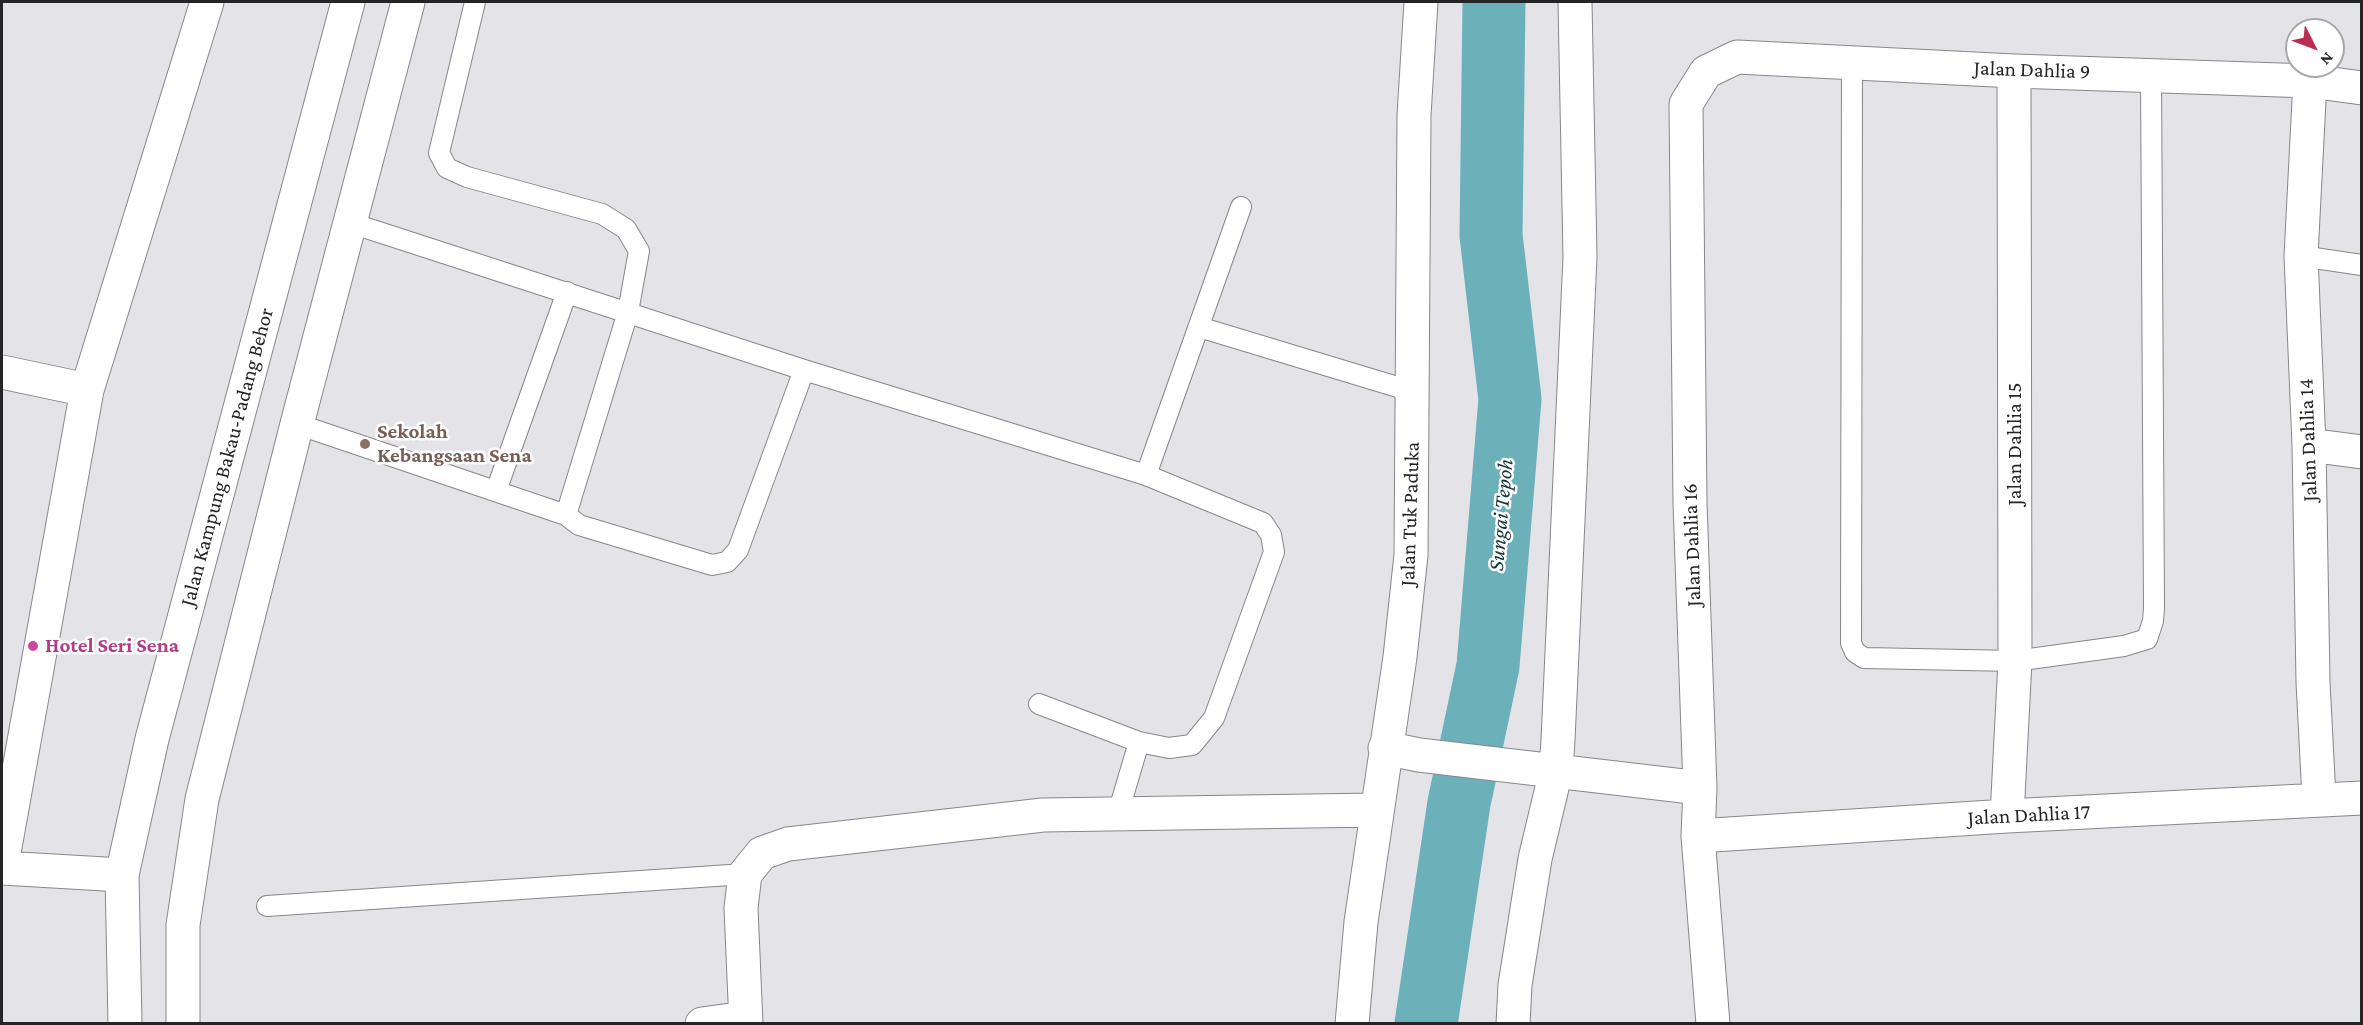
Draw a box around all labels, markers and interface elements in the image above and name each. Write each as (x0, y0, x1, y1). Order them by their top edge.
north arrow (2285, 18, 2345, 78)
text: N (2317, 49, 2337, 69)
street label: Jalan Dahlia 9 (1973, 55, 2091, 85)
street label: Jalan Kampung Bakau-Padang Behor (175, 305, 279, 609)
street label: Jalan Dahlia 14 (2293, 378, 2323, 502)
street label: Jalan Dahlia 15 (2002, 383, 2028, 505)
place label: Sekolah Kebangsaan Sena (377, 419, 532, 469)
marker: Sekolah Kebangsaan Sena (358, 437, 372, 451)
street label: Jalan Tuk Paduka (1395, 441, 1425, 587)
water label: Sungai Tepoh (1483, 458, 1519, 572)
street label: Jalan Dahlia 16 (1677, 483, 1707, 607)
place label: Hotel Seri Sena (45, 633, 179, 659)
marker: Hotel Seri Sena (26, 639, 40, 653)
street label: Jalan Dahlia 17 (1967, 799, 2091, 831)

